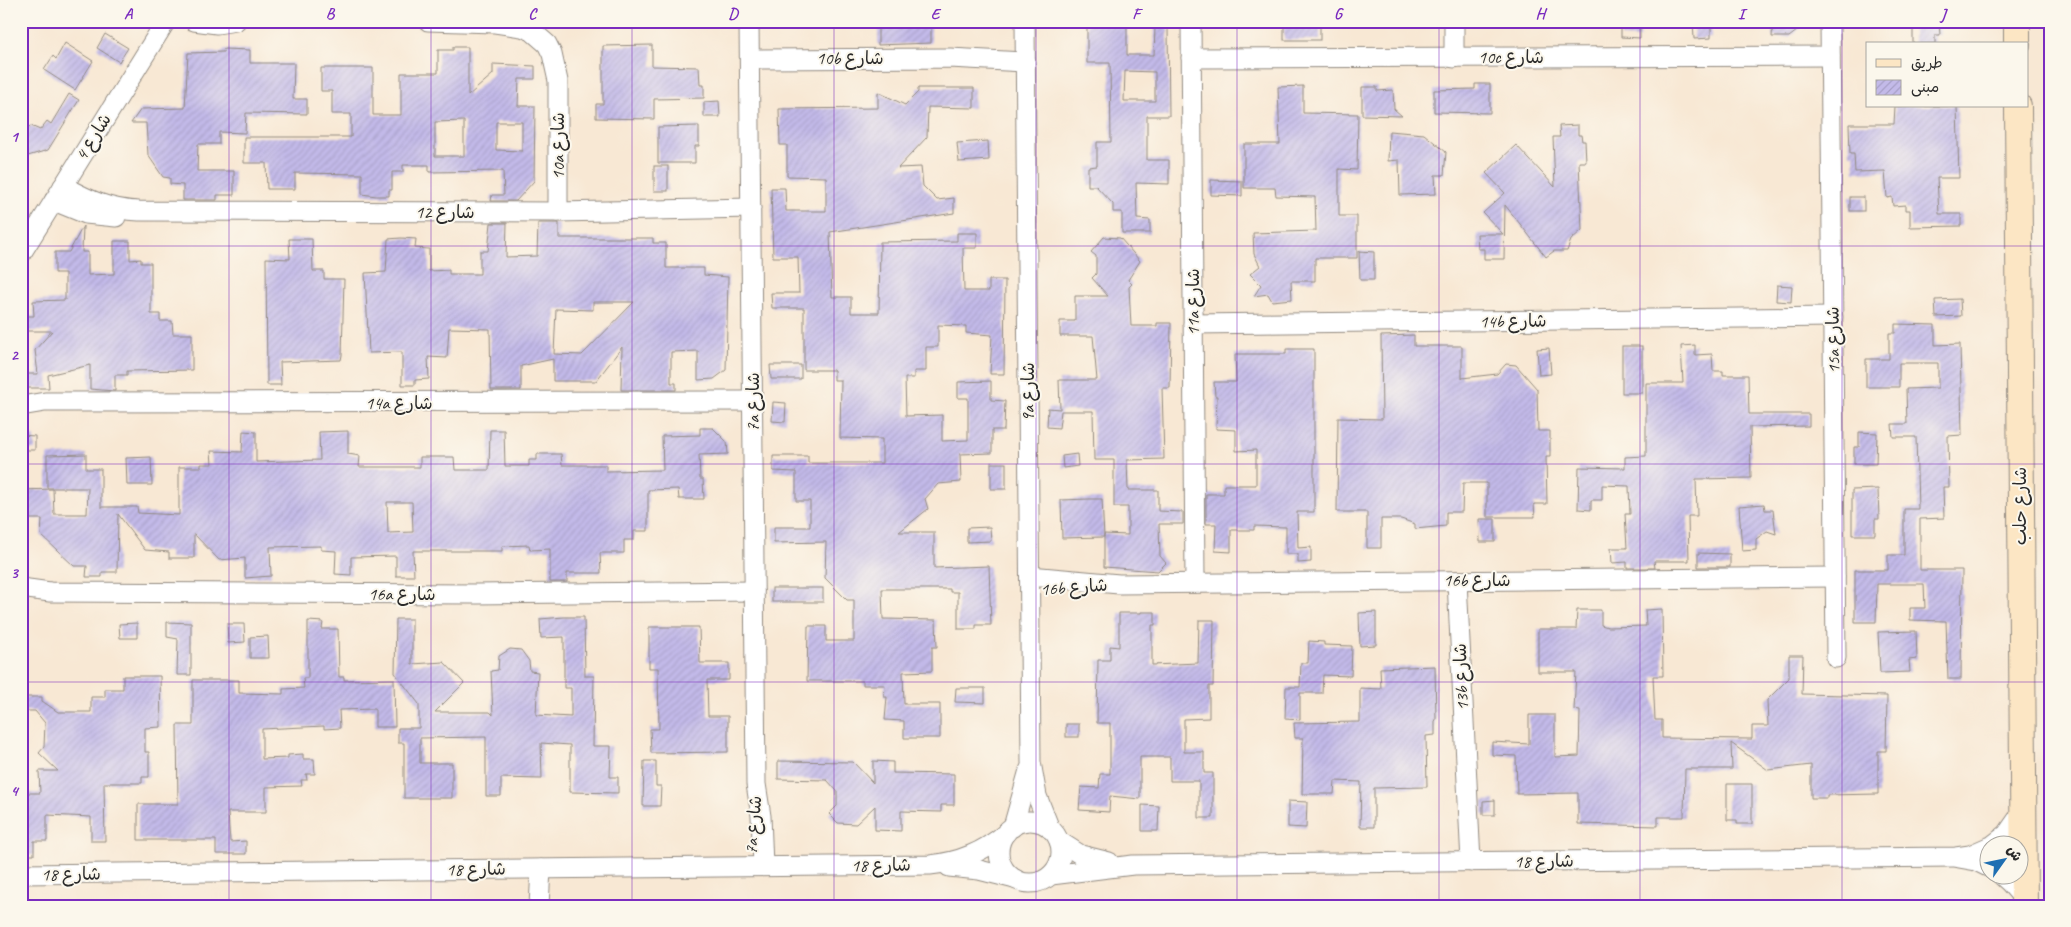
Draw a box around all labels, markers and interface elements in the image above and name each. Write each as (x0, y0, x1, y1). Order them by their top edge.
text: A (124, 4, 134, 24)
text: B (326, 4, 336, 24)
text: C (528, 4, 538, 24)
text: D (728, 4, 739, 24)
text: E (931, 4, 942, 24)
text: F (1132, 4, 1143, 24)
text: G (1334, 4, 1344, 24)
text: H (1535, 4, 1547, 24)
text: I (1738, 4, 1748, 24)
text: J (1939, 4, 1948, 24)
legend (1866, 42, 2028, 108)
street label: 10c شارع (1478, 46, 1544, 69)
street label: 10b شارع (816, 47, 884, 70)
text: طريق (1911, 54, 1943, 73)
text: مبنى (1911, 78, 1939, 97)
street label: شارع 4 (70, 109, 117, 165)
street label: 10a شارع (547, 112, 570, 180)
text: 1 (10, 127, 19, 147)
street label: شارع 12 (415, 201, 475, 224)
street label: 11a شارع (1182, 268, 1205, 336)
street label: 15a شارع (1821, 306, 1846, 374)
street label: 14b شارع (1479, 309, 1547, 334)
text: 2 (10, 345, 19, 365)
street label: 9a شارع (1017, 362, 1040, 422)
street label: 7a شارع (742, 372, 765, 432)
street label: 14a شارع (365, 392, 433, 415)
street label: شارع حلب (2009, 467, 2032, 545)
text: 3 (10, 563, 19, 583)
street label: 16b شارع (1443, 569, 1511, 592)
street label: 16b شارع (1040, 574, 1108, 601)
street label: 16a شارع (368, 583, 436, 606)
street label: 13b شارع (1449, 643, 1474, 711)
text: 4 (10, 781, 19, 801)
street label: 7a شارع (739, 795, 768, 856)
north arrow (1978, 834, 2028, 884)
text: ش (2003, 842, 2026, 864)
street label: شارع 18 (1514, 849, 1574, 874)
street label: شارع 18 (851, 853, 911, 878)
street label: شارع 18 (446, 857, 506, 882)
street label: شارع 18 (41, 862, 101, 887)

